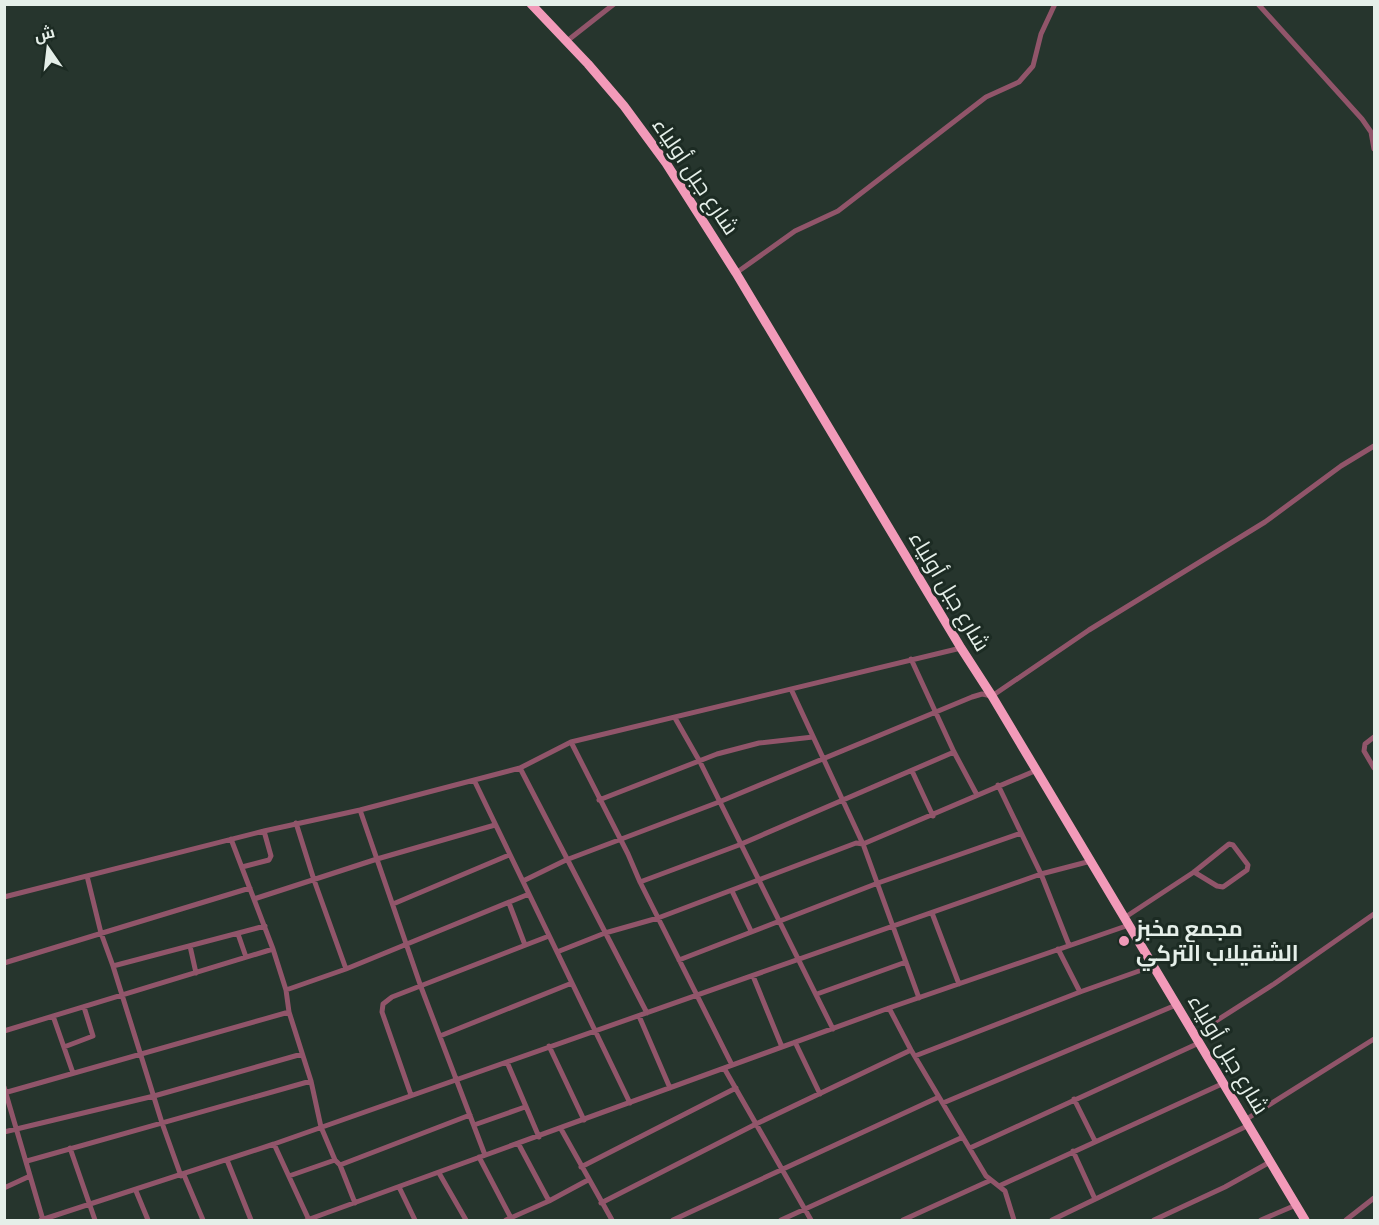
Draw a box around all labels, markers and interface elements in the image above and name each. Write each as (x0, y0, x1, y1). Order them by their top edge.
north arrow (18, 18, 78, 78)
text: ش (32, 22, 57, 47)
street label: شارع جبل أولياء (646, 113, 745, 240)
street label: شارع جبل أولياء (902, 526, 996, 657)
place label: مجمع مخبز الشقيلاب التركي (1135, 915, 1299, 971)
marker: مجمع مخبز الشقيلاب التركي (1117, 934, 1131, 948)
street label: شارع جبل أولياء (1181, 989, 1275, 1120)

